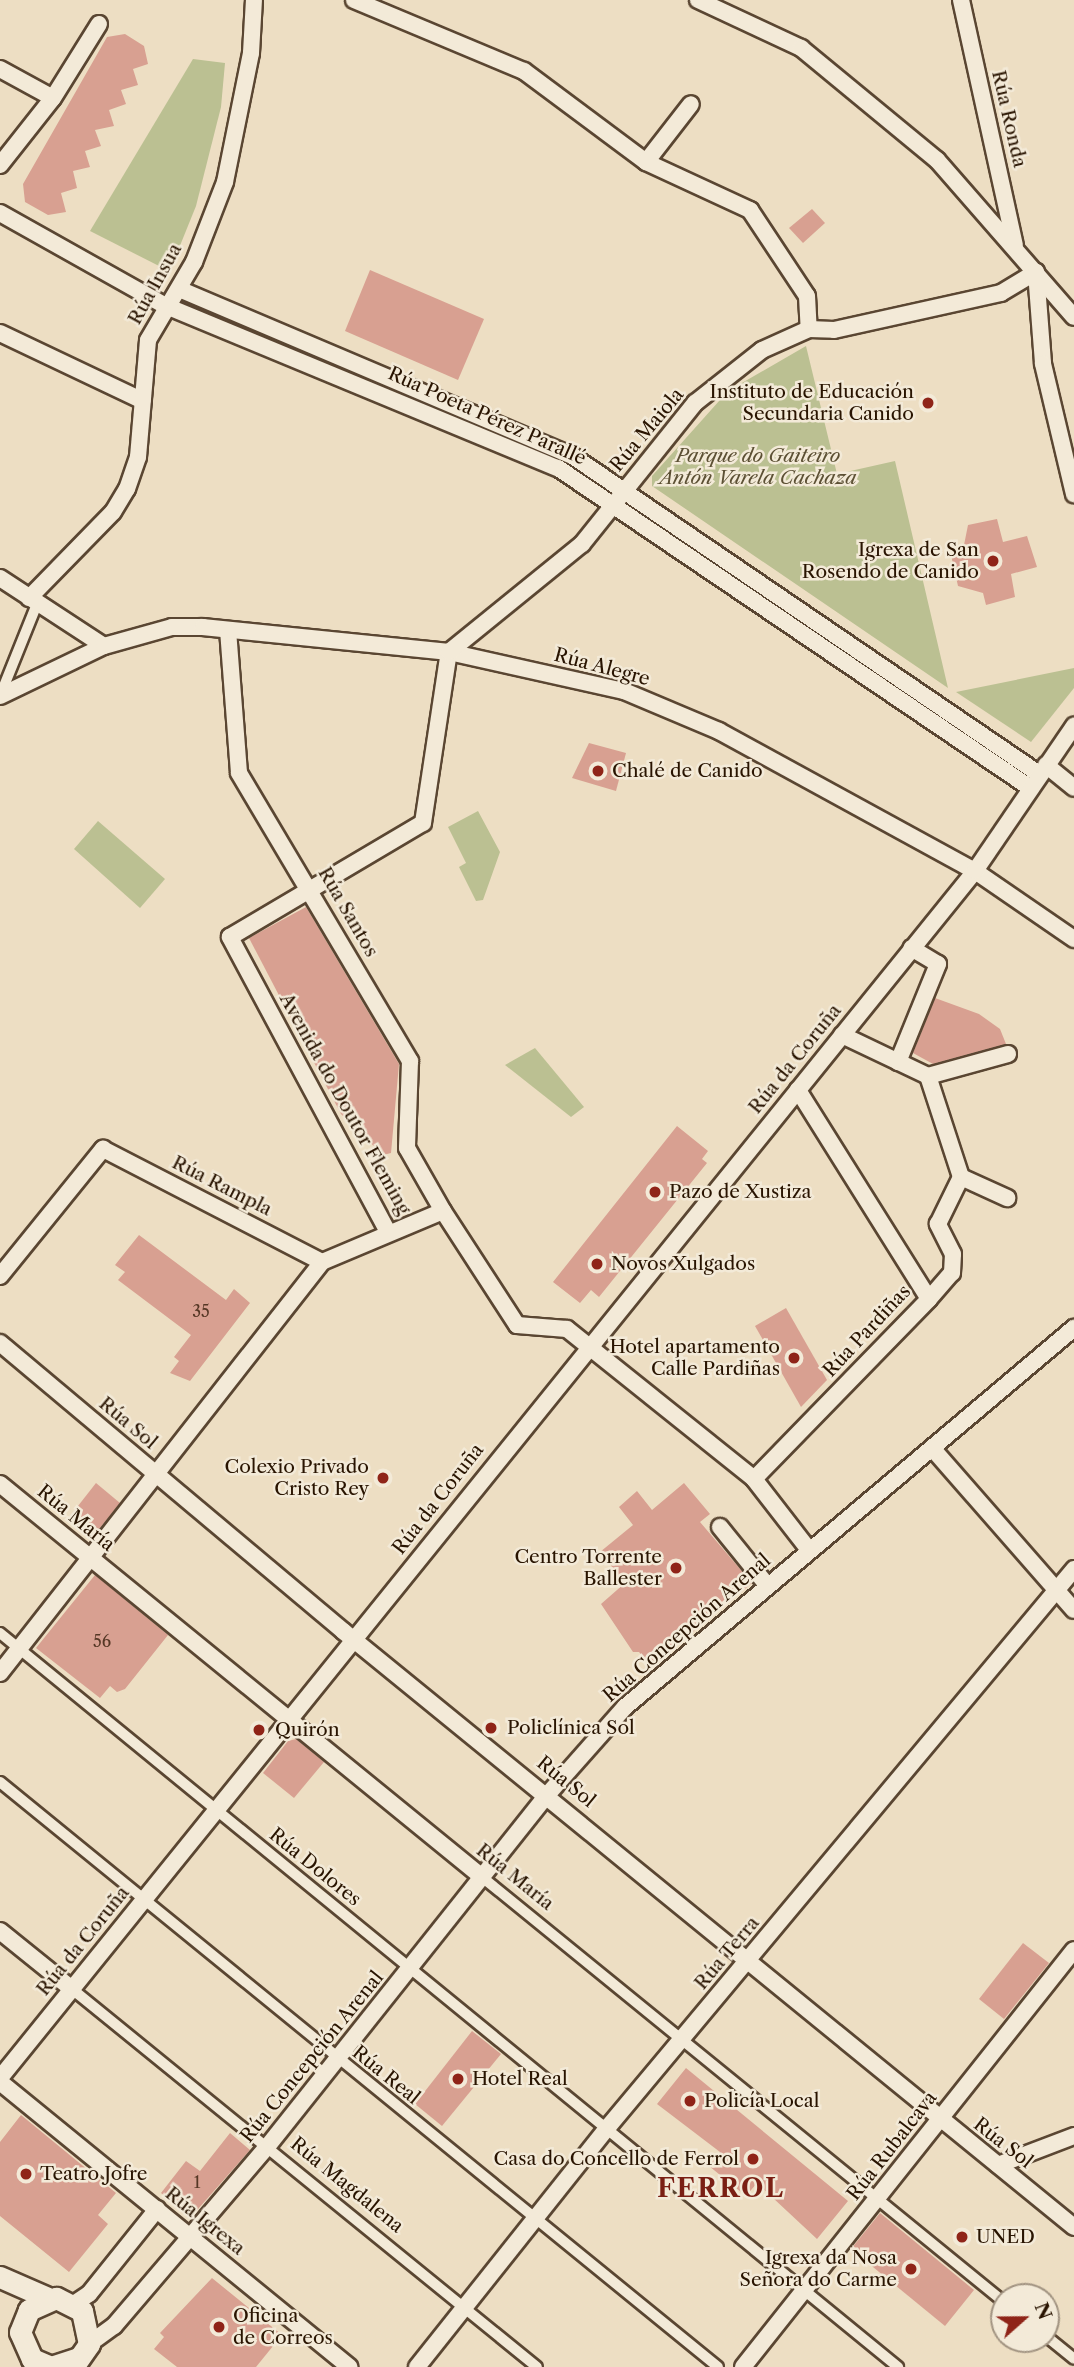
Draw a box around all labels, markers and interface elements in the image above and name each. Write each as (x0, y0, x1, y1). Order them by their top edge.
street label: Rúa Ronda (987, 68, 1031, 170)
street label: Rúa Insua (123, 239, 187, 329)
street label: Rúa Poeta Pérez Parallé (384, 362, 590, 470)
place label: Instituto de Educación Secundaria Canido (709, 381, 914, 425)
street label: Rúa Maiola (605, 383, 689, 477)
marker: Instituto de Educación Secundaria Canido (920, 395, 936, 411)
park label: Parque do Gaiteiro Antón Varela Cachaza (659, 445, 857, 489)
place label: Igrexa de San Rosendo de Canido (802, 539, 979, 583)
marker: Igrexa de San Rosendo de Canido (985, 553, 1001, 569)
street label: Rúa Alegre (551, 643, 653, 691)
place label: Chalé de Canido (612, 760, 763, 782)
marker: Chalé de Canido (590, 763, 606, 779)
street label: Rúa Santos (313, 863, 383, 961)
street label: Avenida do Doutor Fleming (274, 989, 416, 1219)
street label: Rúa da Coruña (744, 999, 846, 1119)
street label: Rúa Rampla (168, 1151, 276, 1221)
place label: Pazo de Xustiza (669, 1181, 812, 1203)
marker: Pazo de Xustiza (647, 1184, 663, 1200)
place label: Novos Xulgados (611, 1253, 756, 1275)
marker: Novos Xulgados (589, 1256, 605, 1272)
street label: Rúa Pardiñas (819, 1280, 915, 1382)
house number: 35 (192, 1301, 210, 1321)
place label: Hotel apartamento Calle Pardiñas (609, 1336, 780, 1380)
marker: Hotel apartamento Calle Pardiñas (786, 1350, 802, 1366)
street label: Rúa Sol (94, 1392, 162, 1454)
street label: Rúa da Coruña (388, 1439, 488, 1559)
place label: Colexio Privado Cristo Rey (225, 1456, 369, 1500)
marker: Colexio Privado Cristo Rey (375, 1470, 391, 1486)
street label: Rúa María (33, 1480, 119, 1556)
place label: Centro Torrente Ballester (514, 1546, 662, 1590)
street label: Rúa Concepción Arenal (598, 1549, 776, 1707)
marker: Centro Torrente Ballester (668, 1560, 684, 1576)
house number: 56 (93, 1631, 111, 1651)
place label: Policlínica Sol (507, 1717, 635, 1739)
marker: Policlínica Sol (481, 1718, 501, 1738)
place label: Quirón (275, 1719, 340, 1741)
marker: Quirón (249, 1720, 269, 1740)
street label: Rúa Sol (532, 1751, 600, 1813)
street label: Rúa Dolores (265, 1823, 365, 1911)
street label: Rúa María (472, 1839, 558, 1915)
street label: Rúa da Coruña (32, 1881, 134, 2001)
street label: Rúa Terra (690, 1911, 764, 1995)
street label: Rúa Concepción Arenal (235, 1966, 389, 2148)
street label: Rúa Real (348, 2041, 424, 2109)
place label: Hotel Real (472, 2068, 568, 2090)
marker: Hotel Real (450, 2071, 466, 2087)
street label: Rúa Rubalcava (842, 2087, 942, 2205)
place label: Policía Local (704, 2090, 820, 2112)
marker: Policía Local (682, 2093, 698, 2109)
street label: Rúa Sol (969, 2113, 1037, 2173)
street label: Rúa Magdalena (286, 2132, 408, 2238)
place label: Casa do Concello de Ferrol (493, 2148, 739, 2170)
marker: Casa do Concello de Ferrol (745, 2151, 761, 2167)
place label: Teatro Jofre (40, 2163, 147, 2185)
marker: Teatro Jofre (18, 2166, 34, 2182)
house number: 1 (194, 2172, 200, 2192)
district label: FERROL (658, 2173, 784, 2205)
street label: Rúa Igrexa (161, 2182, 249, 2260)
place label: UNED (976, 2226, 1035, 2248)
marker: UNED (954, 2229, 970, 2245)
place label: Igrexa da Nosa Señora do Carme (739, 2247, 897, 2291)
marker: Igrexa da Nosa Señora do Carme (903, 2261, 919, 2277)
north arrow (990, 2283, 1060, 2353)
text: N (1030, 2299, 1057, 2323)
place label: Oficina de Correos (233, 2305, 333, 2349)
marker: Oficina de Correos (211, 2319, 227, 2335)

